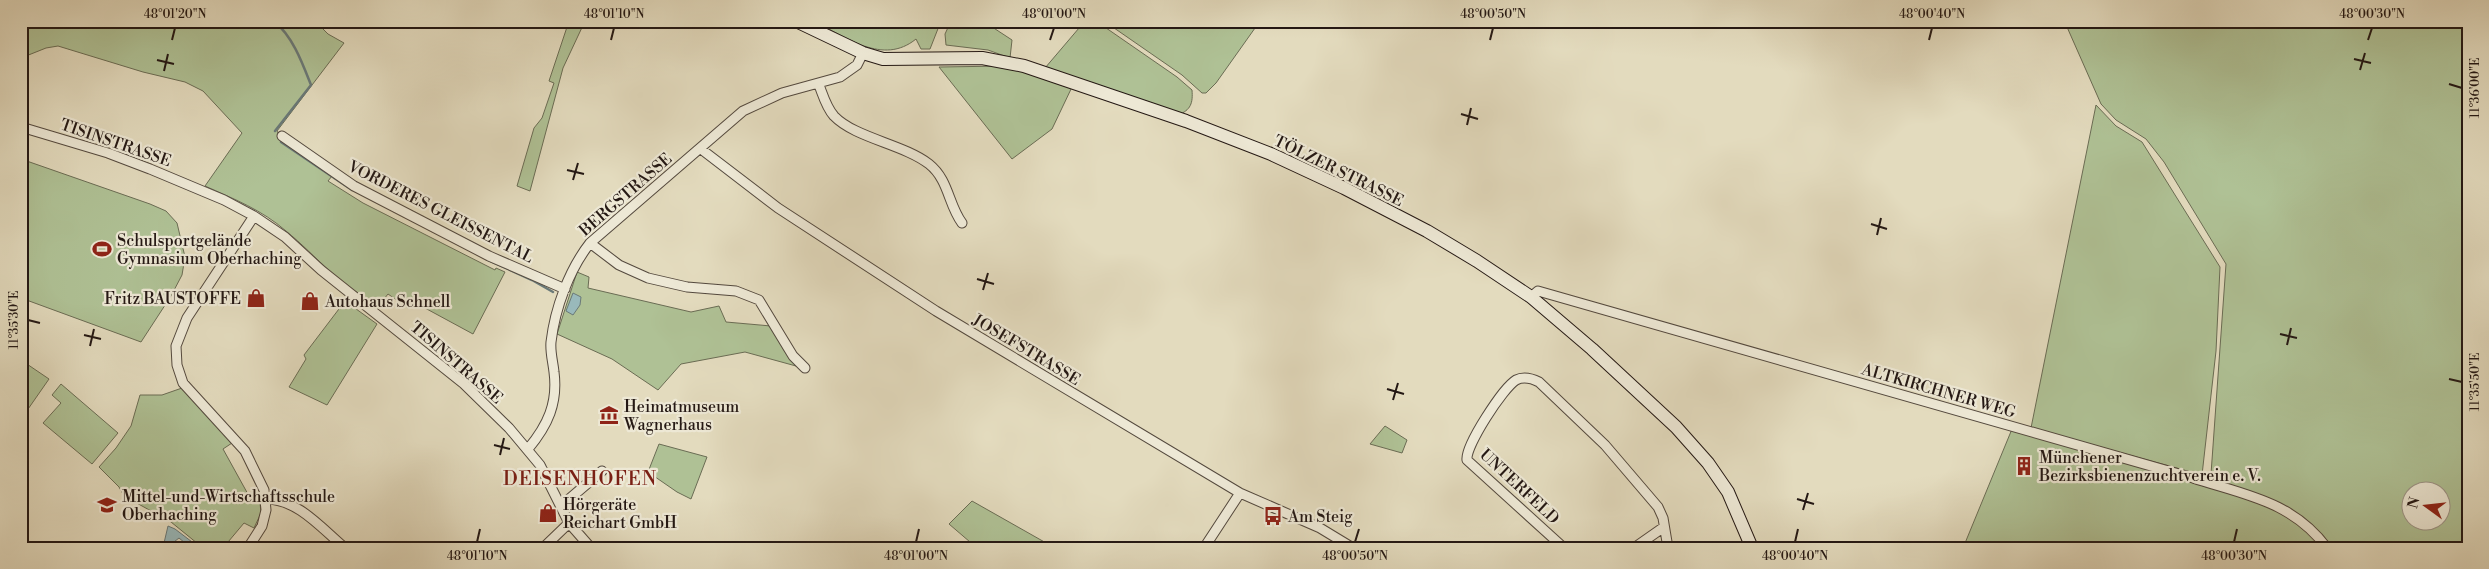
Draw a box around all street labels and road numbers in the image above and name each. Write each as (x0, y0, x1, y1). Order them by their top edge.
street label: TISINSTRASSE (58, 115, 174, 171)
street label: TÖLZER STRASSE (1270, 129, 1408, 211)
street label: BERGSTRASSE (574, 149, 676, 241)
street label: VORDERES GLEISSENTAL (344, 156, 537, 268)
street label: JOSEFSTRASSE (968, 309, 1084, 390)
street label: TISINSTRASSE (406, 317, 507, 408)
street label: ALTKIRCHNER WEG (1858, 359, 2018, 423)
street label: UNTERFELD (1475, 445, 1563, 529)

